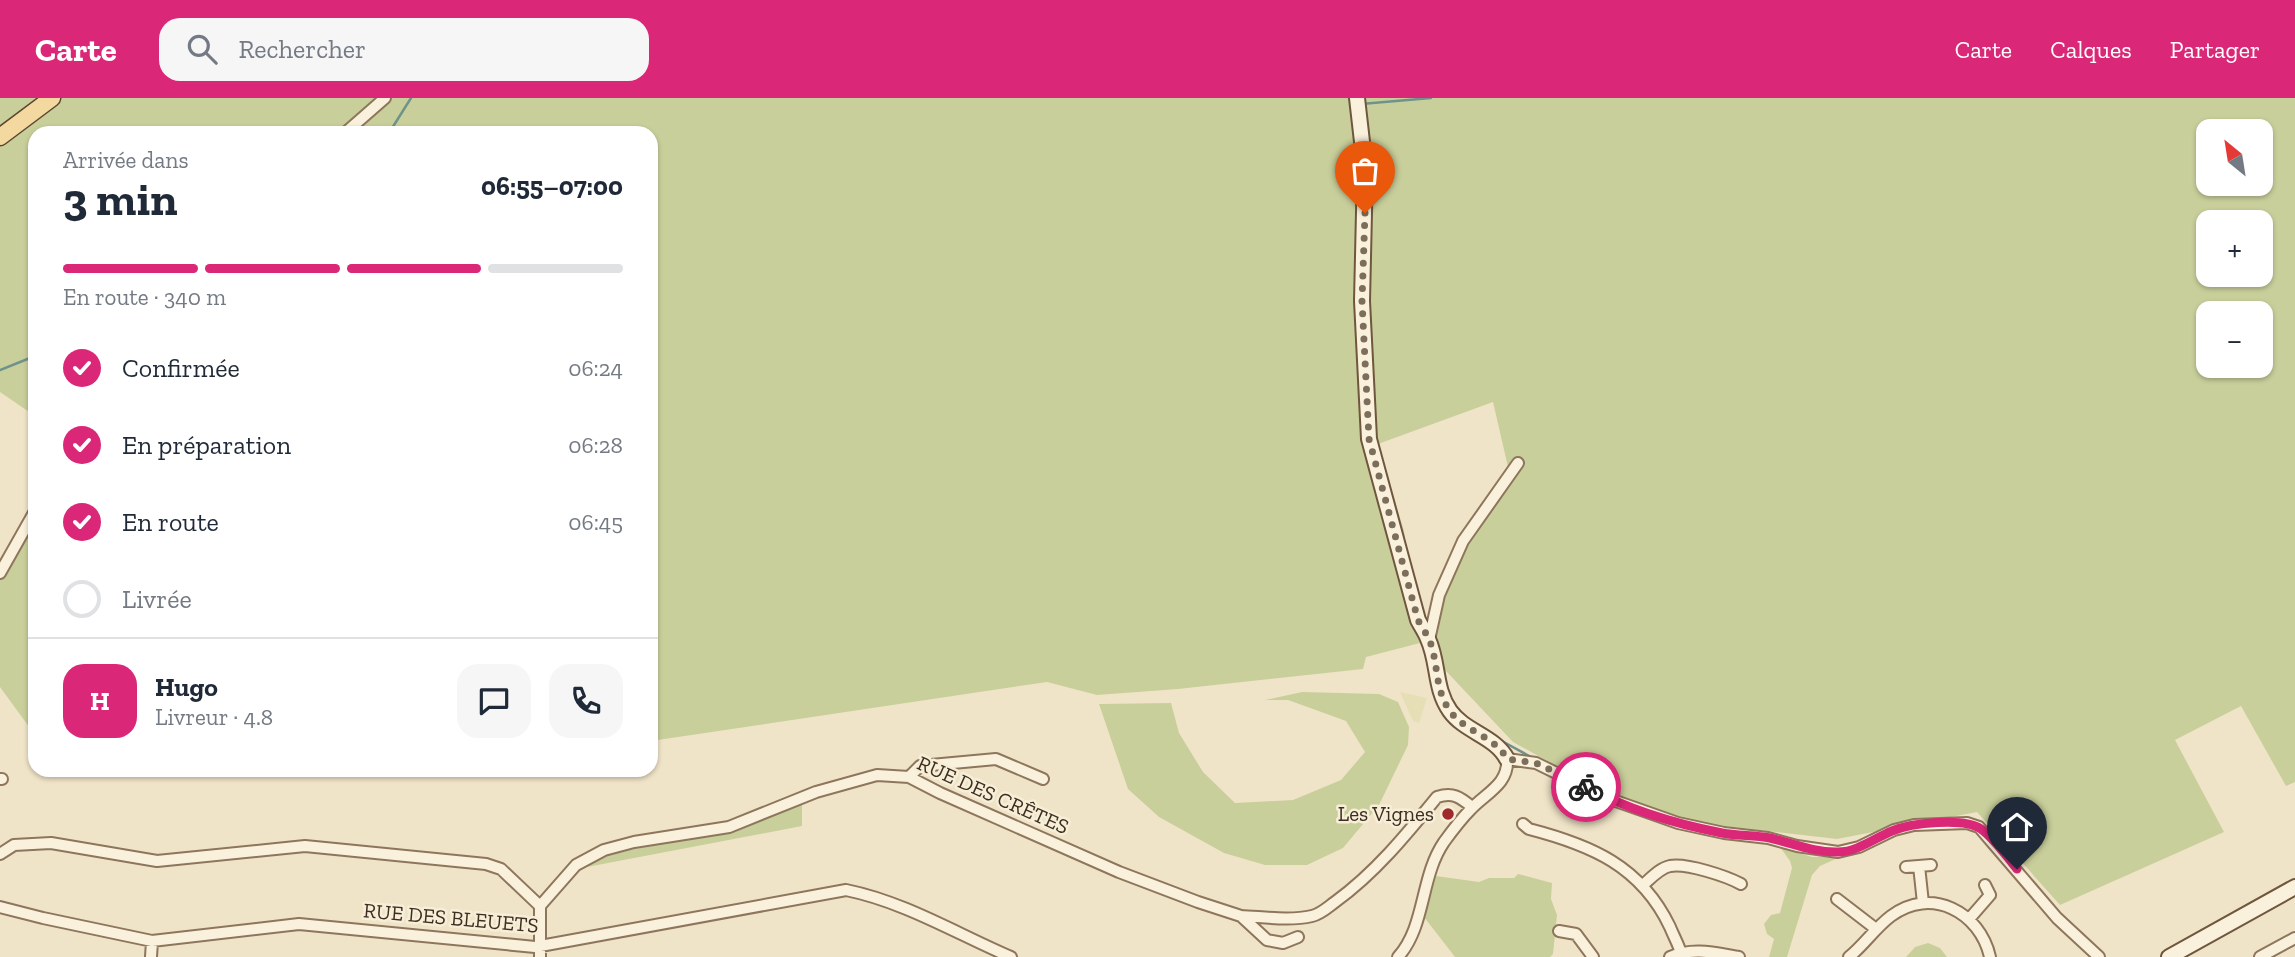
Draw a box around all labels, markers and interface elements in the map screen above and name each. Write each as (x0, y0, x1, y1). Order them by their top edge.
search box (159, 18, 649, 81)
text: Carte (35, 30, 117, 69)
icon: search (183, 30, 221, 68)
text: Rechercher (239, 33, 366, 65)
text: Carte (1955, 35, 2012, 64)
text: Calques (2050, 35, 2132, 64)
text: Partager (2170, 35, 2260, 64)
north arrow (2196, 119, 2273, 196)
map controls (2196, 119, 2273, 378)
pin (1335, 141, 1395, 213)
text: Arrivée dans (63, 146, 189, 174)
icon: bag (1346, 152, 1384, 190)
text: 06:55–07:00 (481, 170, 623, 202)
text: 3 min (63, 172, 177, 227)
button: + (2196, 210, 2273, 287)
text: En route · 340 m (63, 283, 226, 311)
button: − (2196, 301, 2273, 378)
icon: check (63, 349, 101, 387)
text: Confirmée (122, 352, 240, 384)
text: 06:24 (568, 354, 623, 382)
icon: check (63, 426, 101, 464)
text: En préparation (122, 429, 291, 461)
text: 06:28 (568, 431, 623, 459)
icon: check (63, 503, 101, 541)
text: En route (122, 506, 219, 538)
text: 06:45 (568, 508, 623, 536)
text: Livrée (122, 583, 192, 615)
button: chat (457, 664, 531, 738)
button: phone (549, 664, 623, 738)
text: Hugo (155, 671, 218, 703)
text: H (90, 685, 110, 717)
text: Livreur · 4.8 (155, 703, 273, 731)
street label: RUE DES CRÊTES (914, 750, 1073, 839)
courier (1551, 752, 1621, 822)
icon: bike (1567, 768, 1605, 806)
pin (1987, 797, 2047, 869)
place label: Les Vignes (1338, 801, 1434, 826)
marker: Les Vignes (1440, 806, 1456, 822)
icon: home (1998, 808, 2036, 846)
street label: RUE DES BLEUETS (362, 897, 540, 938)

